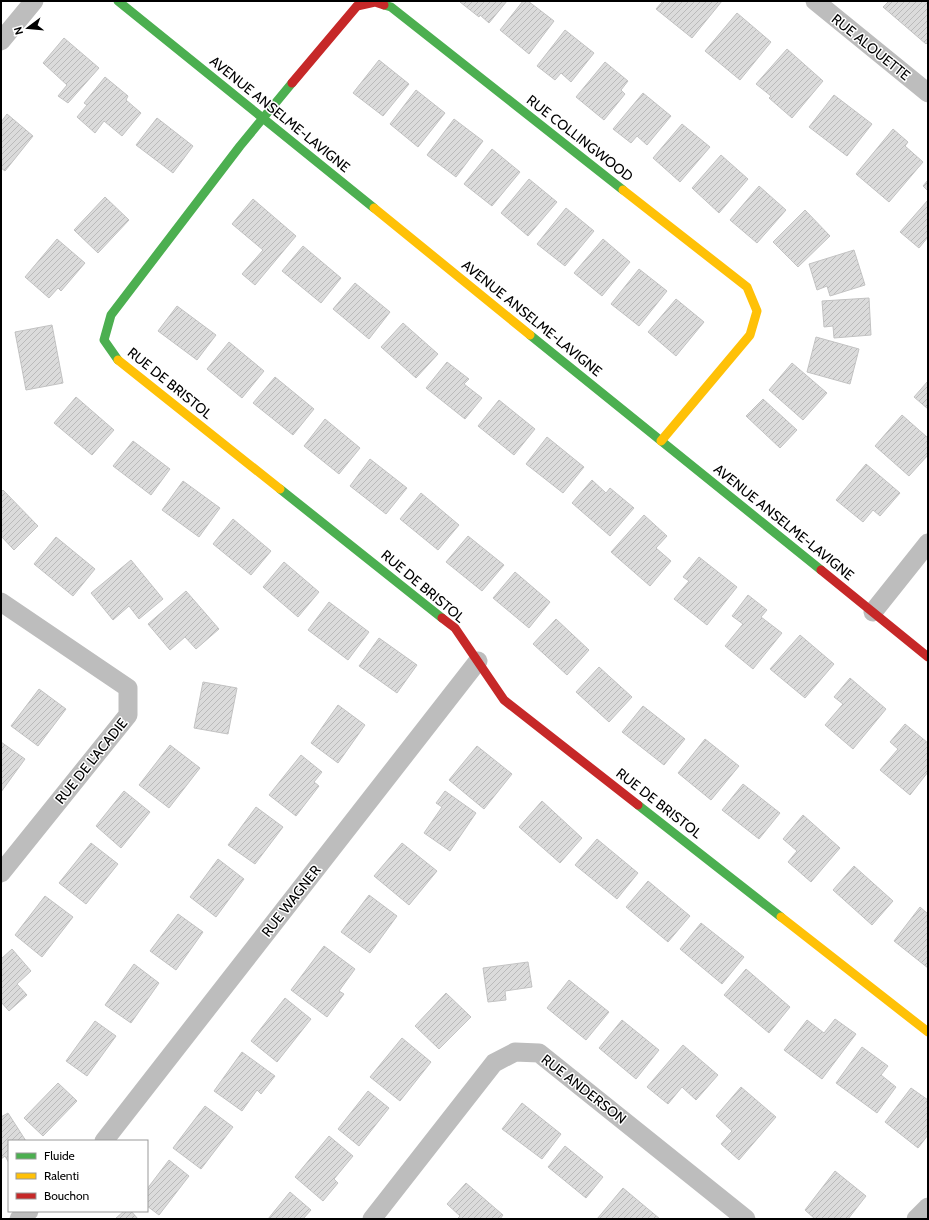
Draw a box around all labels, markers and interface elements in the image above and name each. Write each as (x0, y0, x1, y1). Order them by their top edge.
north arrow (8, 8, 48, 48)
street label: RUE ALOUETTE (828, 10, 914, 84)
text: N (11, 25, 26, 36)
street label: AVENUE ANSELME-LAVIGNE (206, 52, 354, 176)
street label: RUE COLLINGWOOD (523, 91, 637, 185)
street label: AVENUE ANSELME-LAVIGNE (458, 256, 606, 380)
street label: RUE DE BRISTOL (124, 343, 216, 423)
street label: AVENUE ANSELME-LAVIGNE (710, 460, 858, 584)
street label: RUE DE BRISTOL (377, 546, 469, 626)
street label: RUE DE L'ACADIE (51, 714, 131, 808)
street label: RUE DE BRISTOL (612, 764, 706, 842)
street label: RUE WAGNER (257, 861, 325, 940)
street label: RUE ANDERSON (538, 1050, 630, 1128)
legend (8, 1140, 148, 1212)
text: Fluide (44, 1148, 75, 1163)
text: Ralenti (44, 1168, 79, 1183)
text: Bouchon (44, 1188, 90, 1203)

